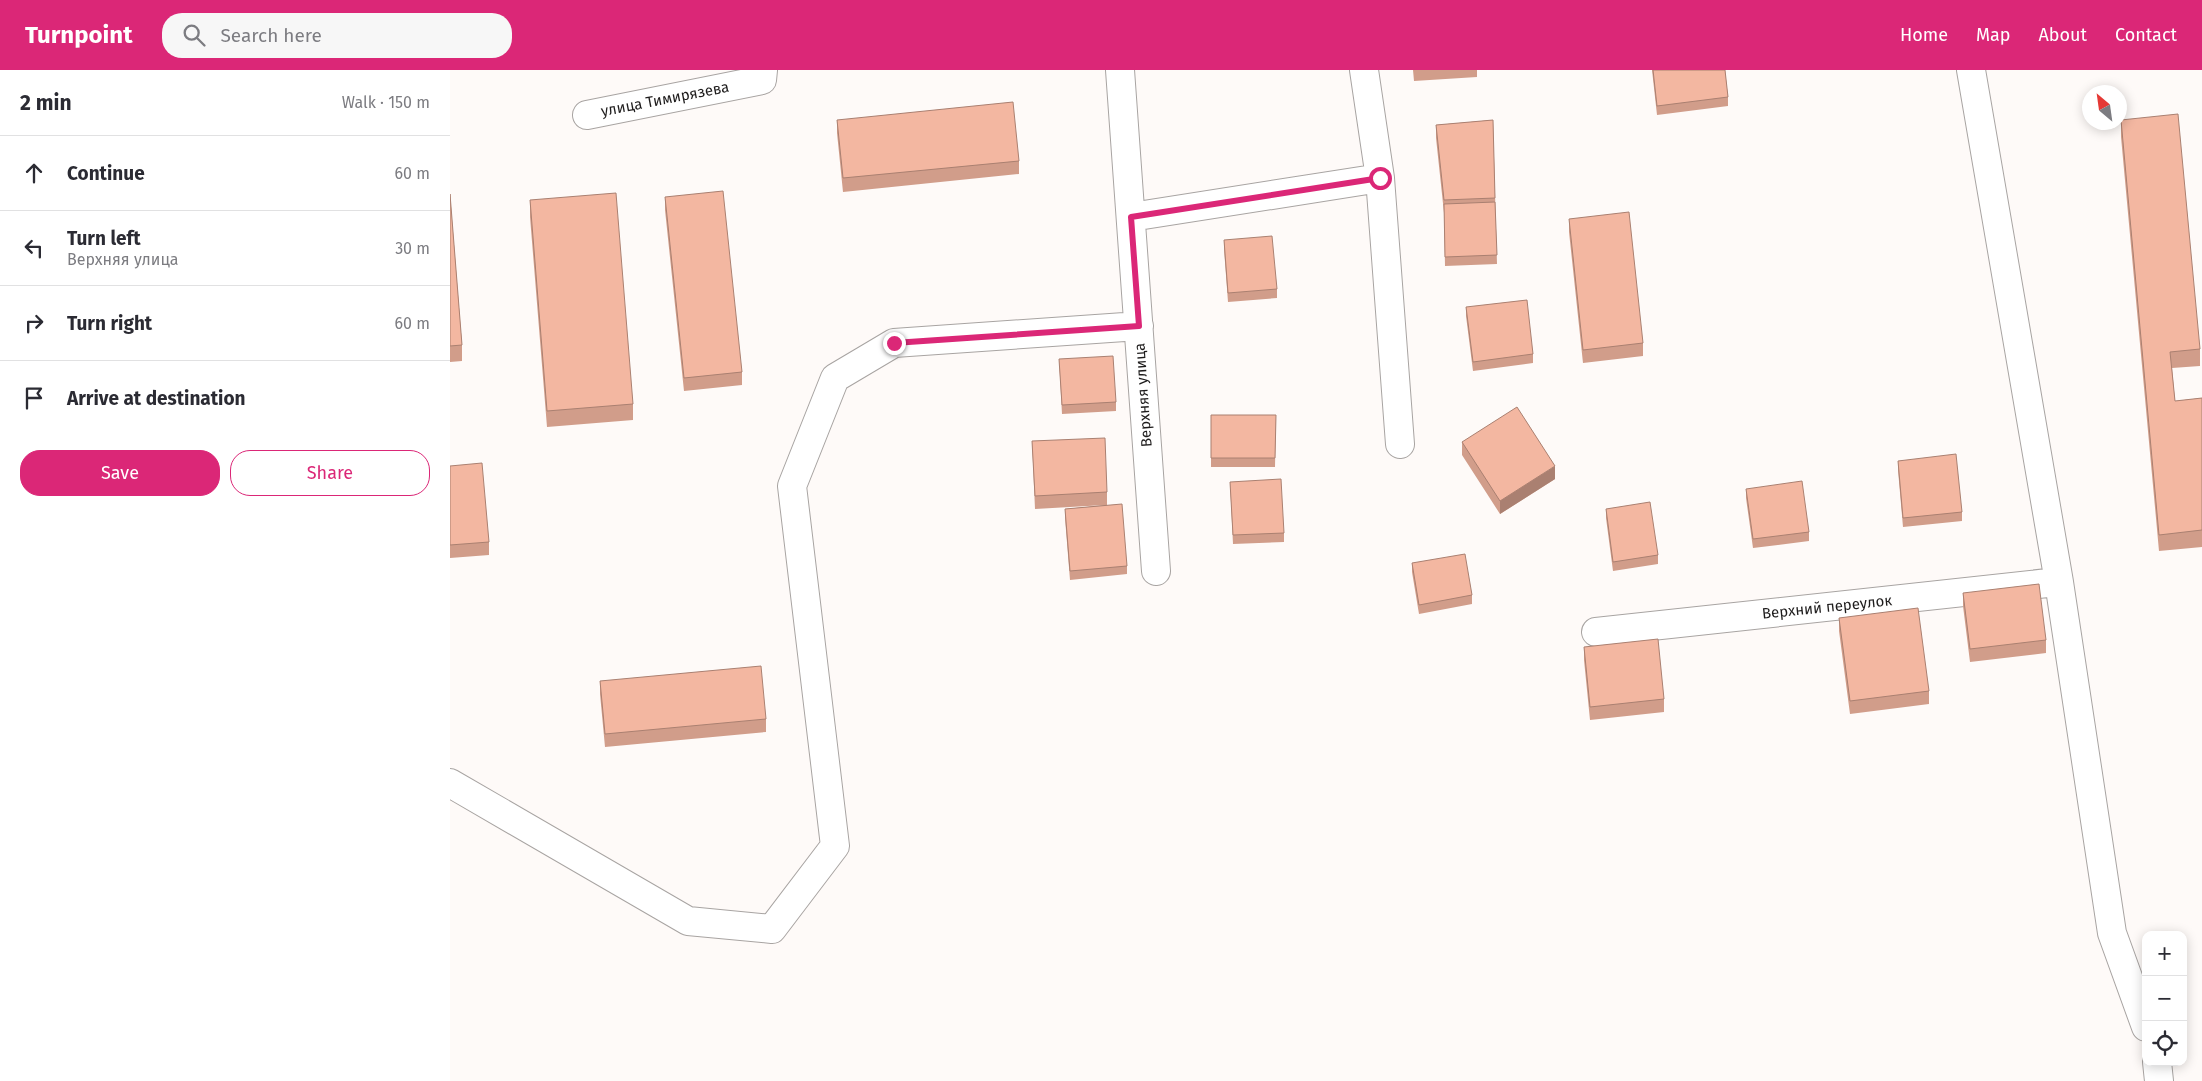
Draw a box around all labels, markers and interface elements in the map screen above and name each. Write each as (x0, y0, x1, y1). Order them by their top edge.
search box (162, 13, 512, 58)
text: Turnpoint (25, 21, 132, 49)
icon: search (180, 21, 208, 49)
text: Search here (220, 24, 322, 47)
text: Home (1900, 24, 1948, 46)
text: Map (1976, 24, 2010, 46)
text: About (2038, 24, 2087, 46)
text: Contact (2115, 24, 2177, 46)
street label: улица Тимирязева (599, 78, 731, 120)
north arrow (2082, 85, 2127, 130)
text: 2 min (20, 90, 72, 116)
text: Walk · 150 m (342, 93, 430, 112)
icon: ahead (20, 159, 48, 187)
text: Continue (67, 162, 145, 185)
text: 60 m (395, 164, 430, 183)
route start (1369, 167, 1392, 190)
text: Turn left (67, 227, 141, 250)
icon: left (20, 234, 48, 262)
text: 30 m (395, 239, 430, 258)
text: Верхняя улица (67, 250, 179, 269)
icon: right (20, 309, 48, 337)
text: Turn right (67, 312, 152, 335)
text: 60 m (395, 314, 430, 333)
route end (883, 332, 906, 355)
street label: Верхняя улица (1130, 342, 1156, 448)
icon: arrive (20, 384, 48, 412)
text: Arrive at destination (67, 387, 246, 410)
button: Save (20, 450, 220, 496)
button: Share (230, 450, 430, 496)
street label: Верхний переулок (1761, 591, 1893, 623)
map controls (2142, 931, 2187, 1066)
button: + (2142, 931, 2187, 976)
button: − (2142, 976, 2187, 1021)
button: locate (2142, 1021, 2187, 1066)

